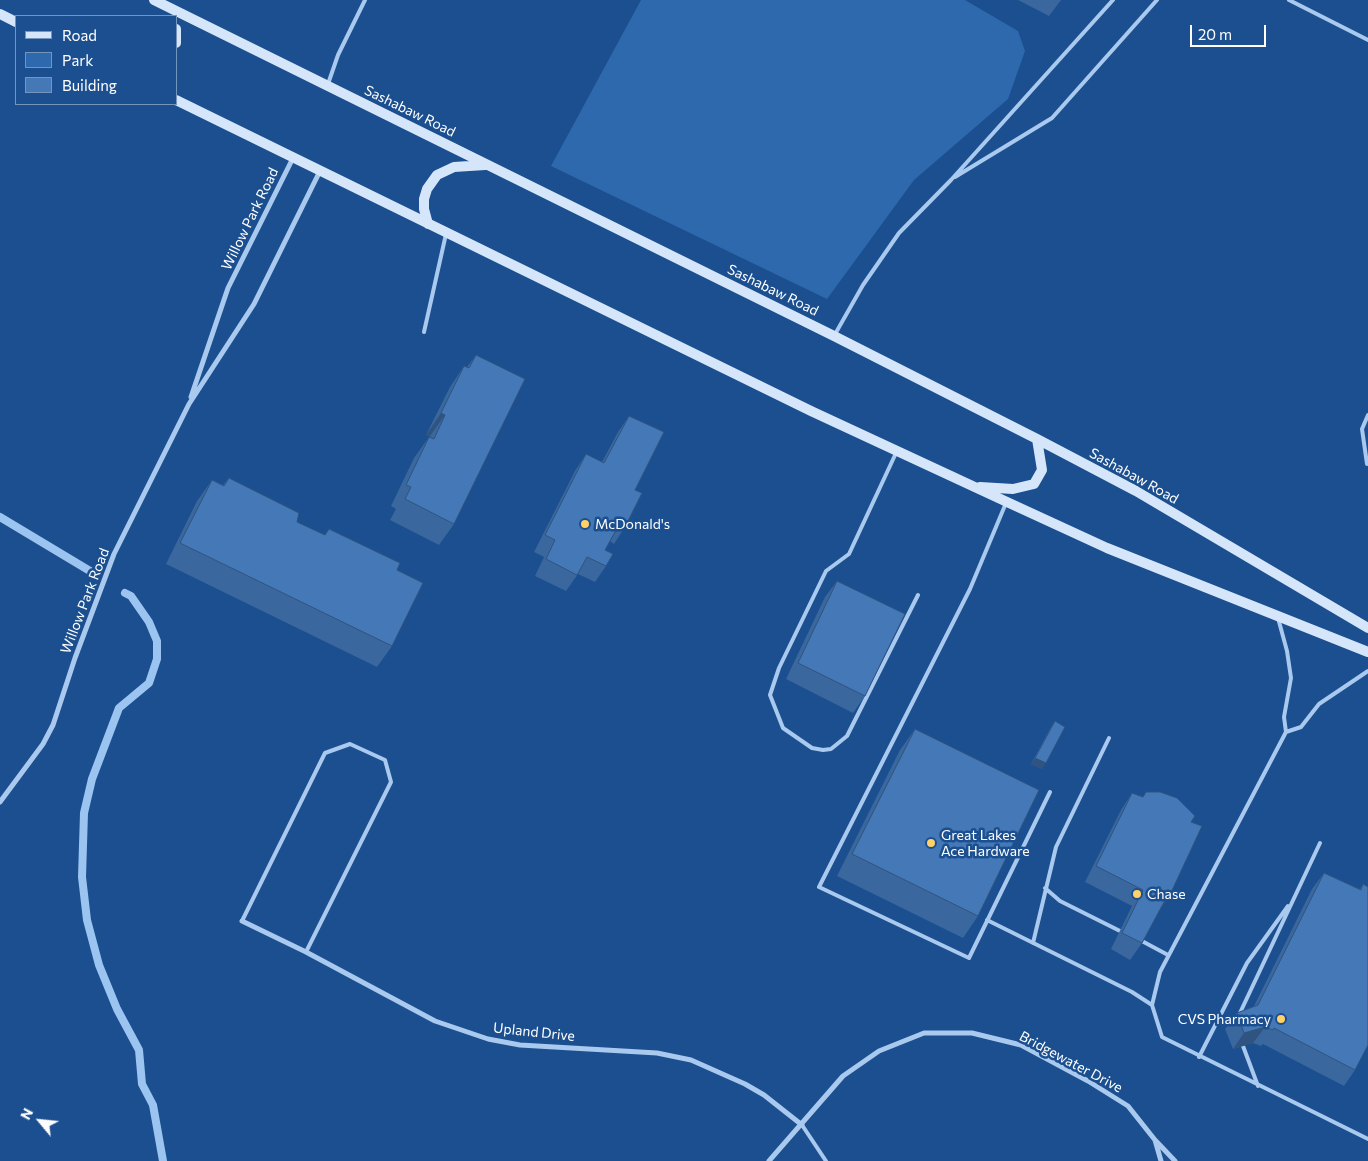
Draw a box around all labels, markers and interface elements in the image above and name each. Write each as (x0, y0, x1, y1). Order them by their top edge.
legend (15, 15, 178, 105)
scale bar (1193, 15, 1269, 47)
text: 20 m (1198, 25, 1232, 43)
text: Road (62, 26, 97, 44)
text: Park (62, 51, 93, 69)
text: Building (62, 76, 117, 94)
street label: Sashabaw Road (362, 82, 458, 140)
street label: Willow Park Road (218, 165, 282, 273)
street label: Sashabaw Road (725, 261, 821, 319)
street label: Sashabaw Road (1087, 445, 1181, 507)
place label: McDonald's (595, 516, 670, 532)
marker: McDonald's (579, 518, 591, 530)
street label: Willow Park Road (57, 546, 113, 656)
place label: Great Lakes Ace Hardware (941, 827, 1030, 860)
marker: Great Lakes Ace Hardware (925, 837, 937, 849)
place label: Chase (1147, 886, 1186, 902)
marker: Chase (1131, 888, 1143, 900)
place label: CVS Pharmacy (1178, 1011, 1271, 1027)
marker: CVS Pharmacy (1275, 1013, 1287, 1025)
street label: Upland Drive (492, 1019, 576, 1045)
street label: Bridgewater Drive (1017, 1028, 1125, 1096)
north arrow (15, 1096, 65, 1146)
text: N (16, 1105, 36, 1122)

